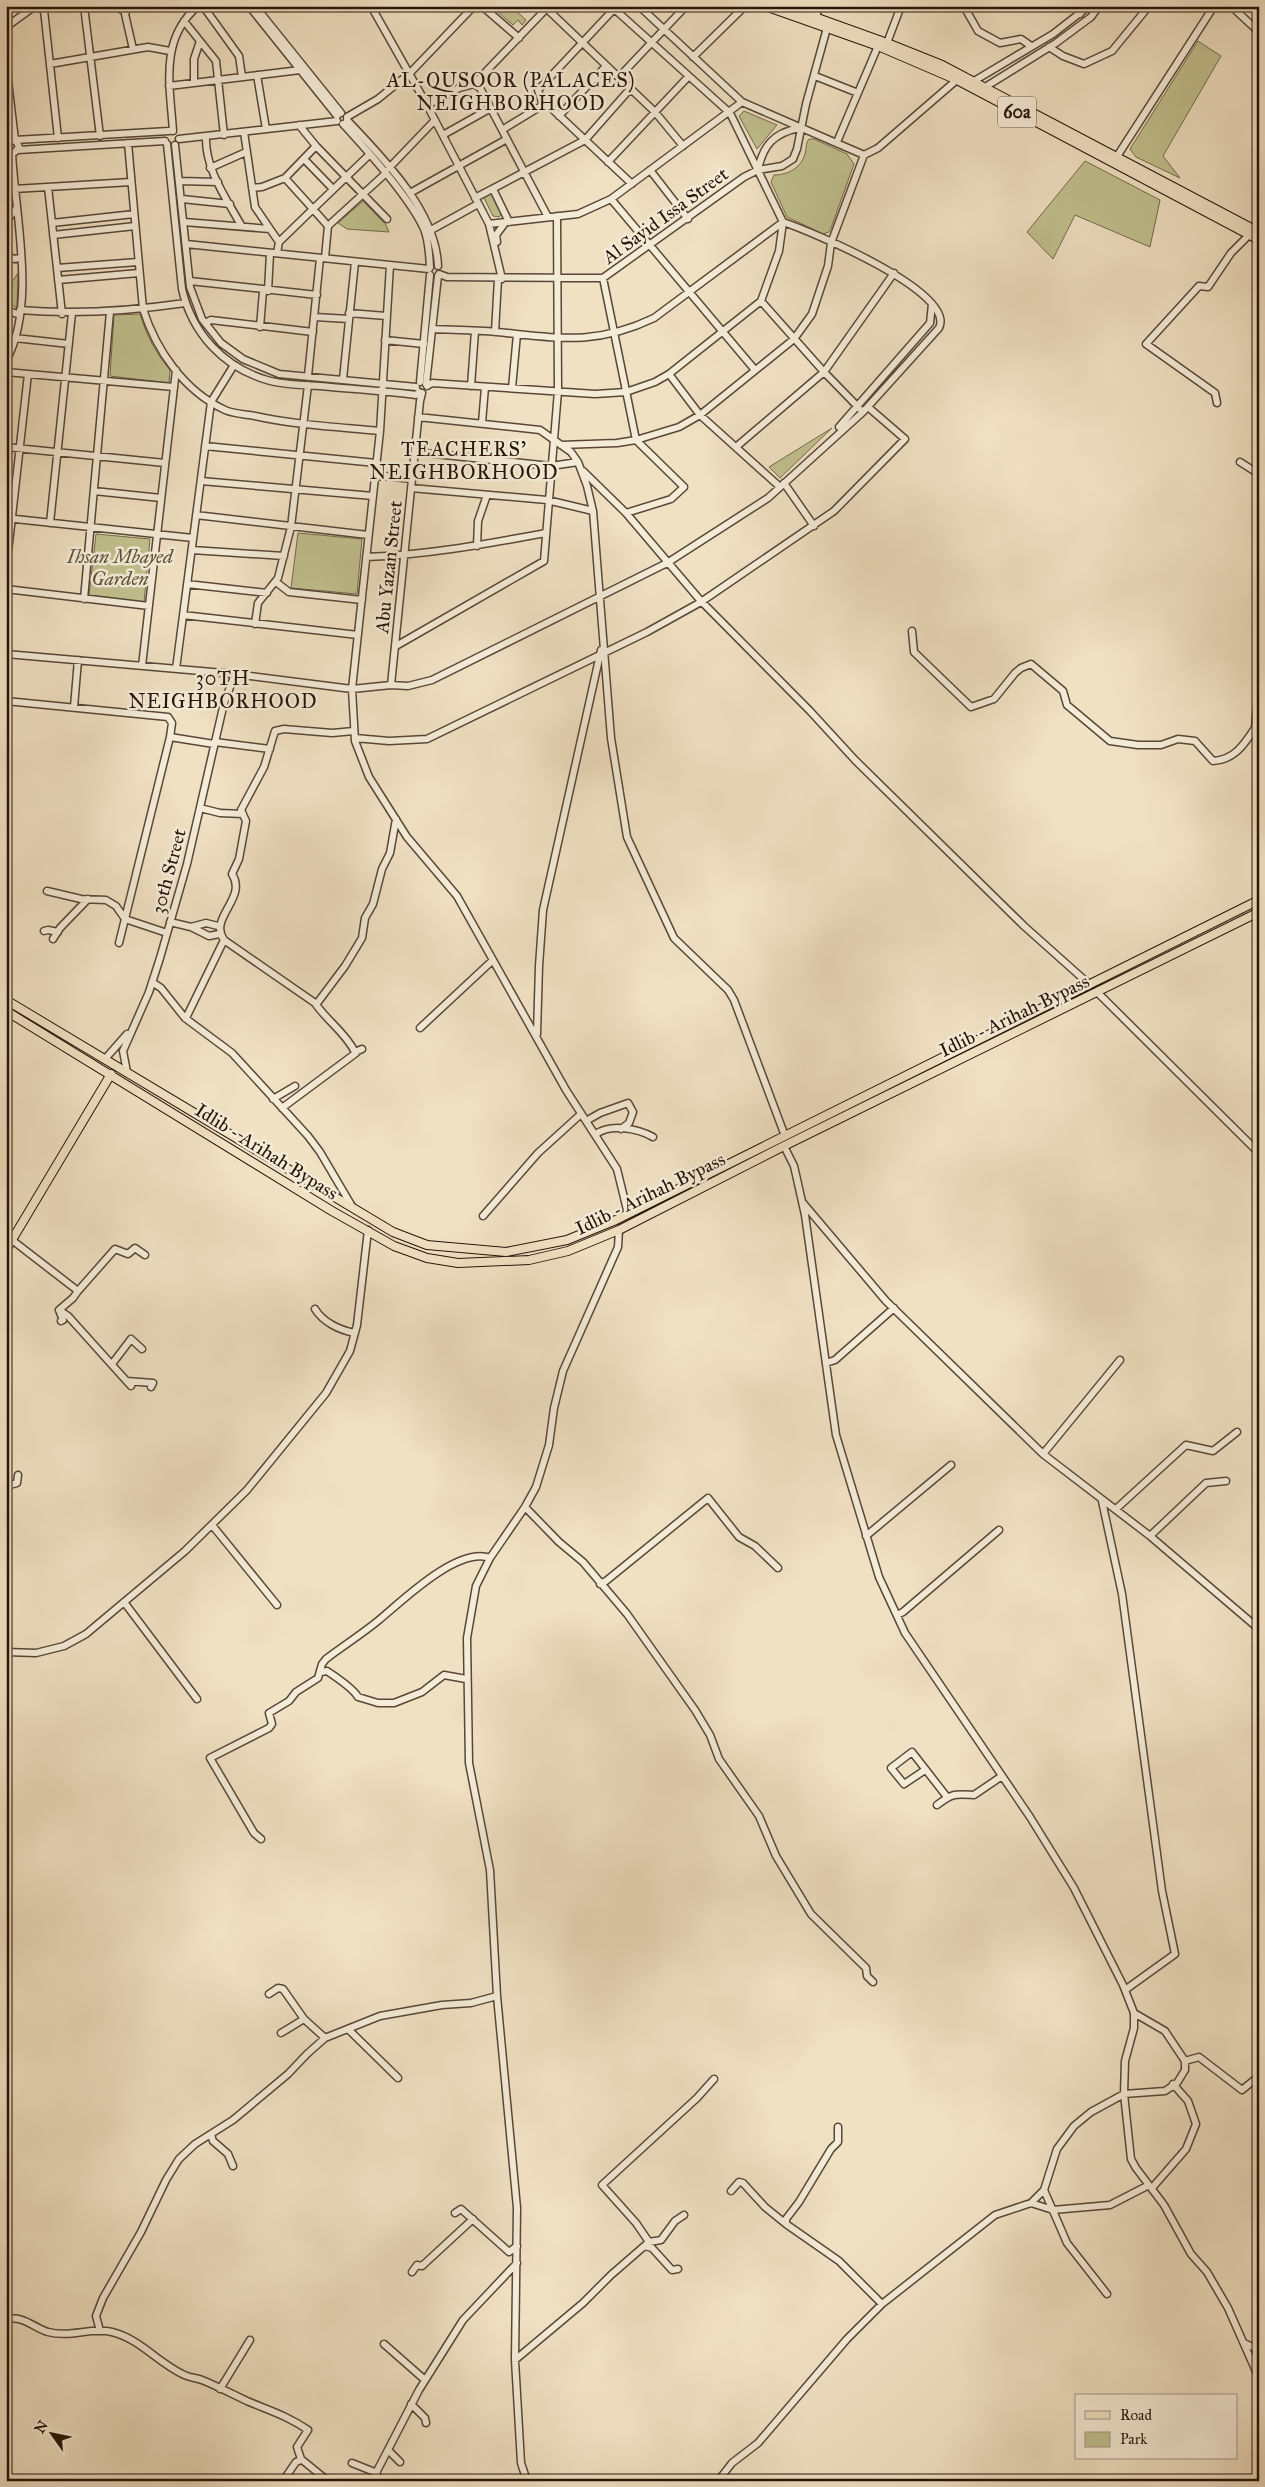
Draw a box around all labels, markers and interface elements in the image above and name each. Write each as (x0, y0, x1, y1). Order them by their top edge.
district label: AL-QUSOOR (PALACES) NEIGHBORHOOD (386, 68, 635, 115)
road number: 60a (998, 96, 1036, 128)
street label: Al Sayid Issa Street (597, 162, 733, 269)
district label: TEACHERS' NEIGHBORHOOD (370, 437, 558, 484)
street label: Abu Yazan Street (370, 499, 407, 636)
park label: Ihsan Mbayed Garden (66, 545, 174, 590)
district label: 30TH NEIGHBORHOOD (129, 666, 317, 713)
street label: 30th Street (146, 826, 191, 916)
street label: Idlib - Arihah Bypass (935, 969, 1093, 1062)
street label: Idlib - Arihah Bypass (191, 1098, 342, 1205)
street label: Idlib - Arihah Bypass (571, 1147, 729, 1240)
legend (1075, 2394, 1238, 2460)
text: Road (1120, 2406, 1152, 2424)
north arrow (28, 2410, 78, 2460)
text: N (31, 2417, 52, 2437)
text: Park (1120, 2430, 1147, 2448)

